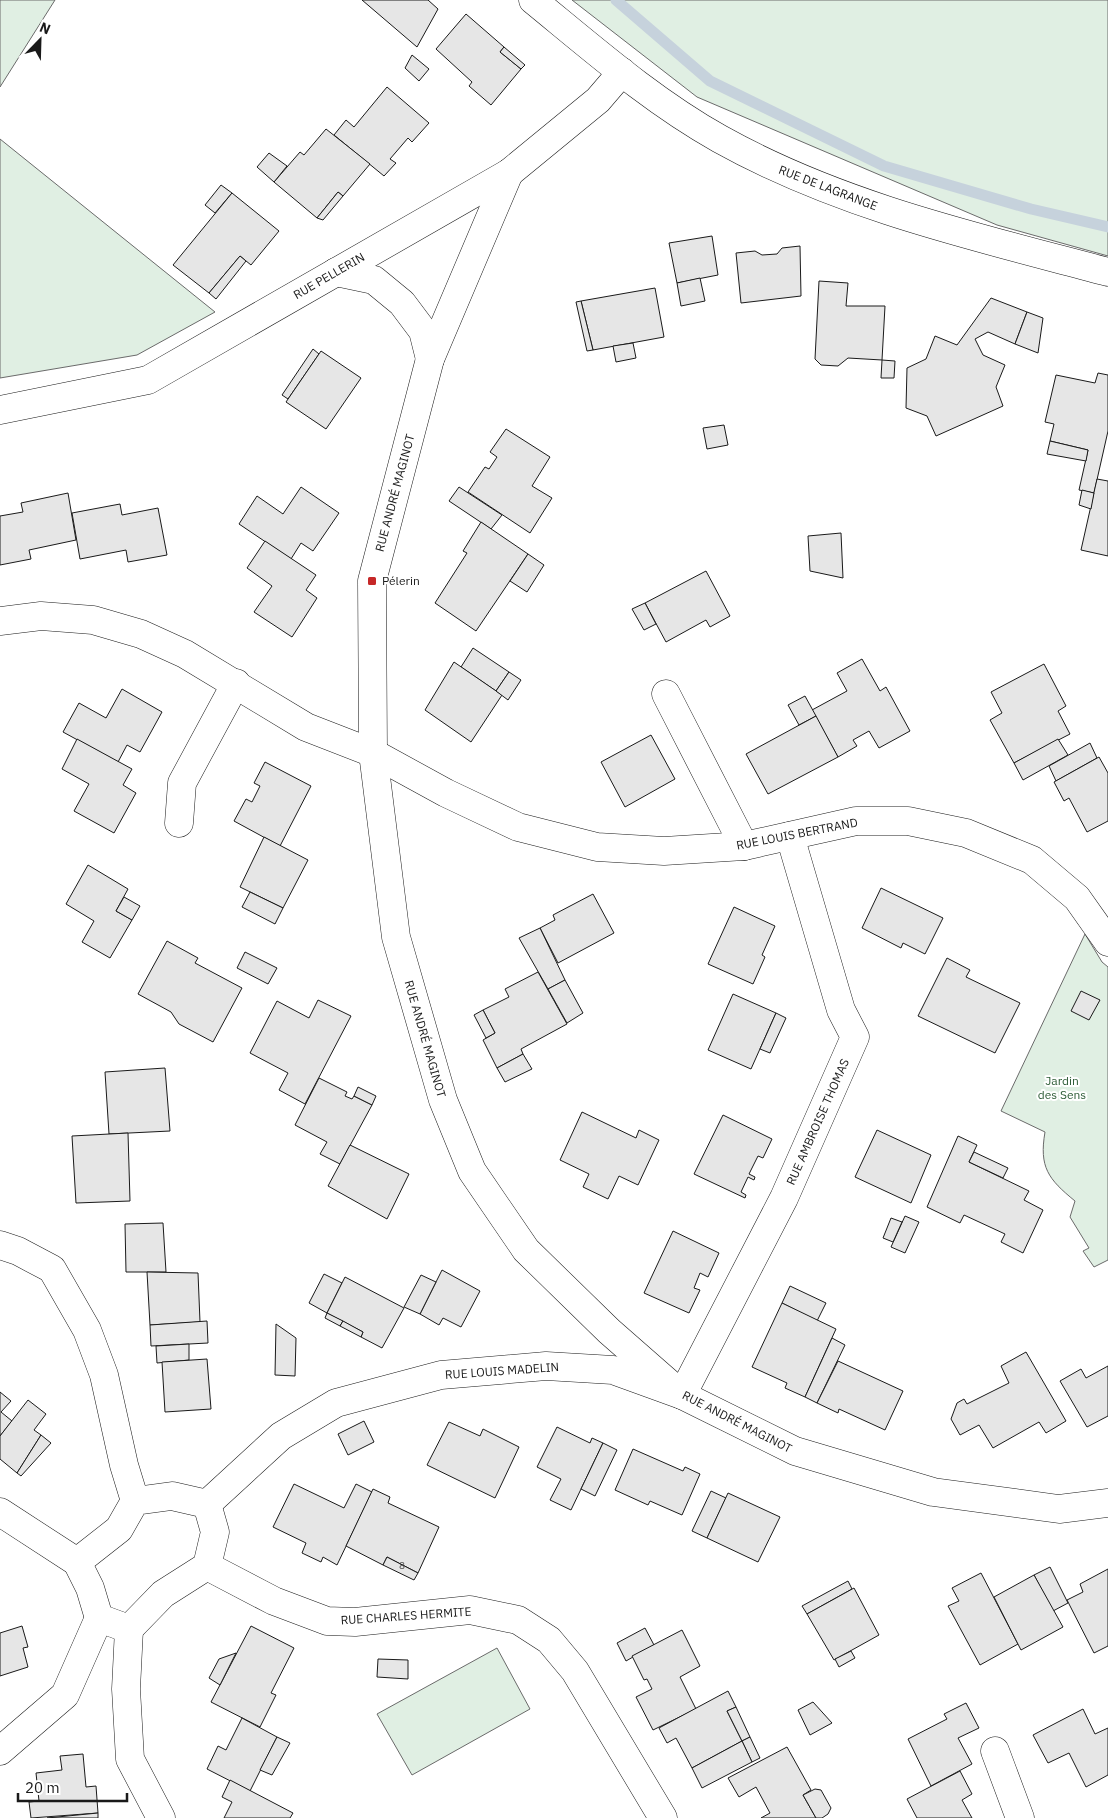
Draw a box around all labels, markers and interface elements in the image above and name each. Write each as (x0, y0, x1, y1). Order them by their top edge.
north arrow (15, 15, 65, 65)
text: N (37, 18, 53, 38)
street label: RUE DE LAGRANGE (777, 162, 880, 213)
street label: RUE PELLERIN (290, 249, 367, 302)
street label: RUE ANDRÉ MAGINOT (372, 432, 417, 553)
place label: Pélerin (382, 573, 420, 588)
marker: Pélerin (366, 575, 378, 587)
street label: RUE LOUIS BERTRAND (735, 814, 859, 853)
street label: RUE ANDRÉ MAGINOT (402, 979, 449, 1099)
street label: RUE AMBROISE THOMAS (783, 1056, 852, 1187)
park label: Jardin des Sens (1038, 1073, 1086, 1102)
street label: RUE LOUIS MADELIN (444, 1359, 559, 1382)
street label: RUE ANDRÉ MAGINOT (680, 1387, 795, 1456)
house number: 8 (399, 1559, 405, 1572)
street label: RUE CHARLES HERMITE (340, 1603, 472, 1628)
scale bar (18, 1770, 126, 1802)
text: 20 m (25, 1778, 60, 1797)

